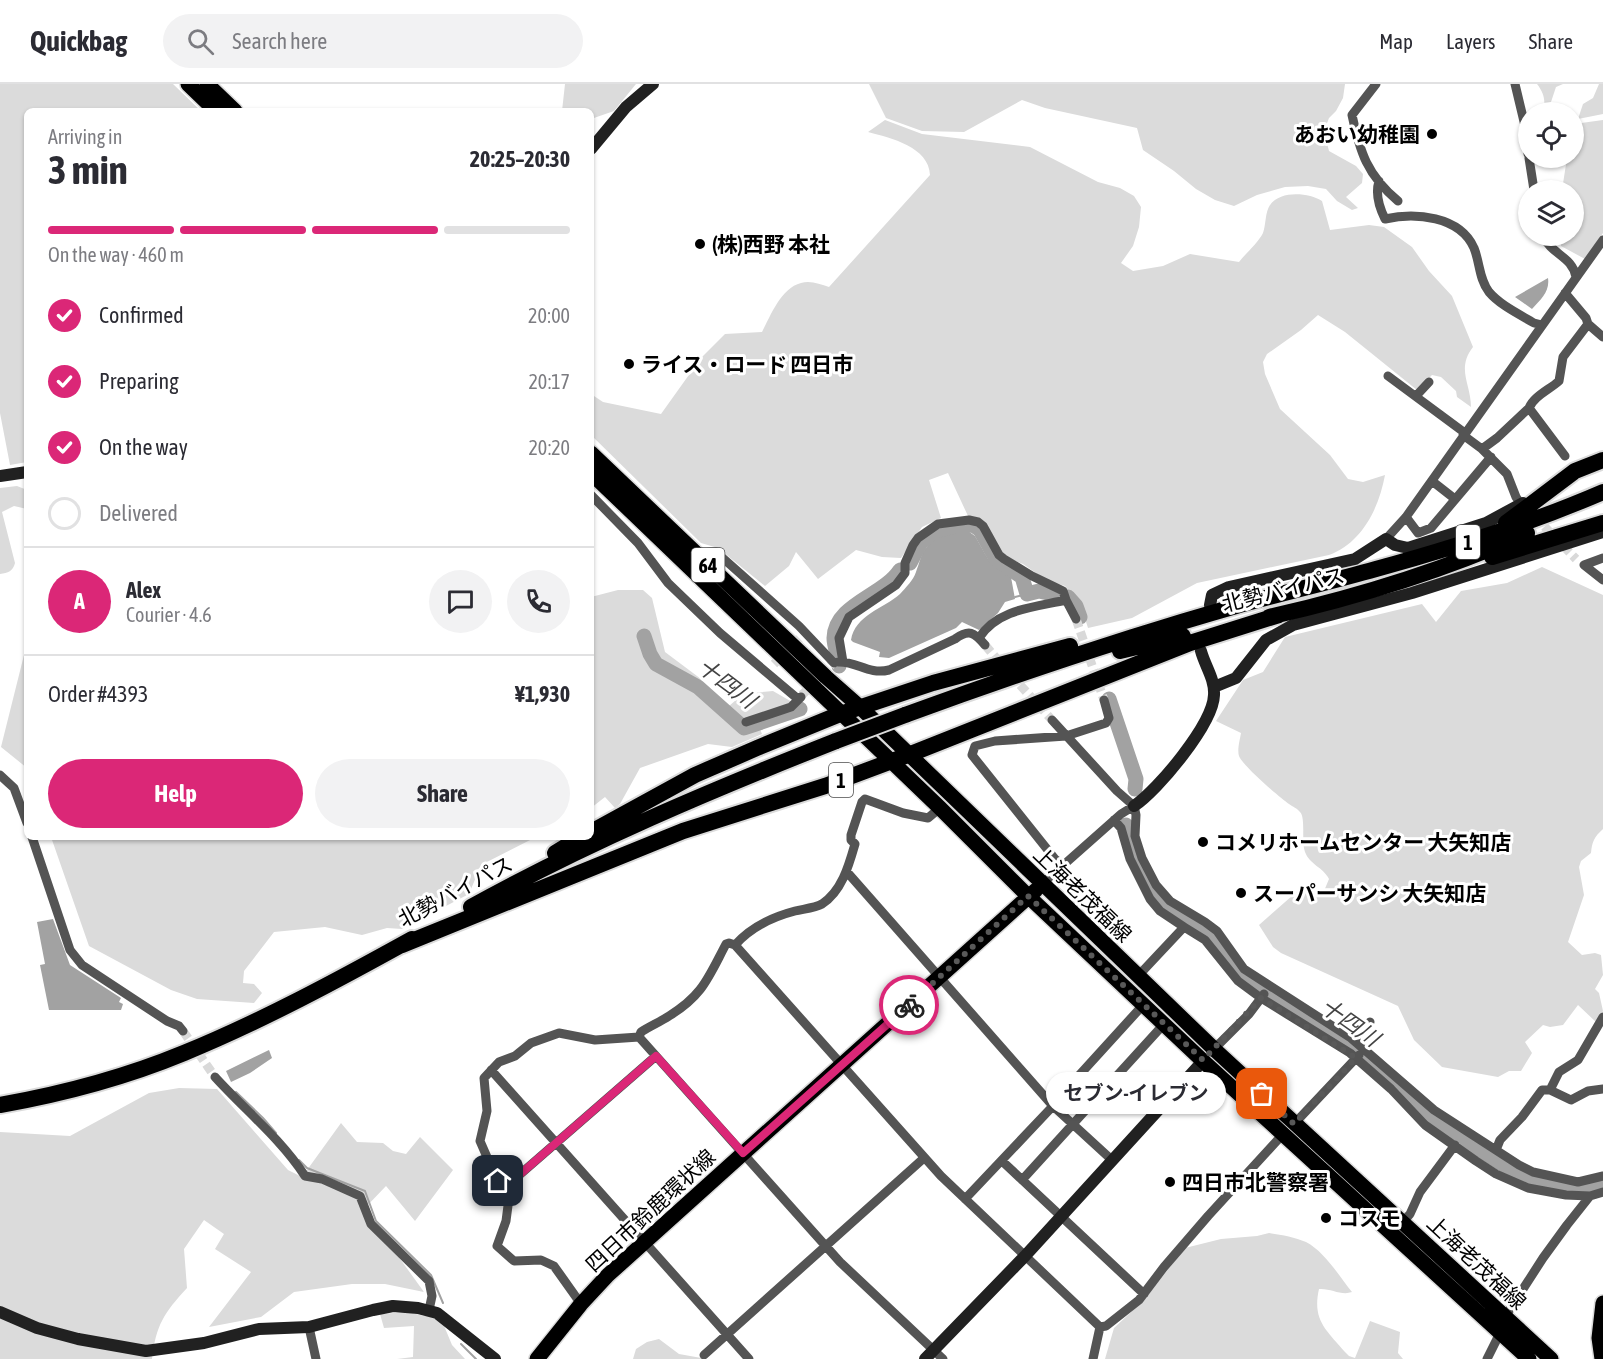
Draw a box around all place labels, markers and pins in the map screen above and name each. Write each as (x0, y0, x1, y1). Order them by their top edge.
place label: あおい幼稚園 (1294, 122, 1420, 146)
marker: あおい幼稚園 (1425, 127, 1439, 141)
place label: (株)西野 本社 (712, 232, 830, 256)
marker: (株)西野 本社 (693, 237, 707, 251)
place label: ライス・ロード 四日市 (641, 352, 853, 376)
marker: ライス・ロード 四日市 (622, 357, 636, 371)
place label: コメリホームセンター 大矢知店 (1215, 830, 1511, 854)
marker: コメリホームセンター 大矢知店 (1196, 835, 1210, 849)
place label: スーパーサンシ 大矢知店 (1253, 881, 1486, 905)
marker: スーパーサンシ 大矢知店 (1234, 886, 1248, 900)
pin (1236, 1068, 1287, 1119)
callout: セブン-イレブン (1046, 1073, 1226, 1115)
pin (472, 1155, 523, 1206)
place label: 四日市北警察署 (1182, 1170, 1329, 1194)
marker: 四日市北警察署 (1163, 1175, 1177, 1189)
place label: コスモ (1338, 1206, 1401, 1230)
marker: コスモ (1319, 1211, 1333, 1225)

